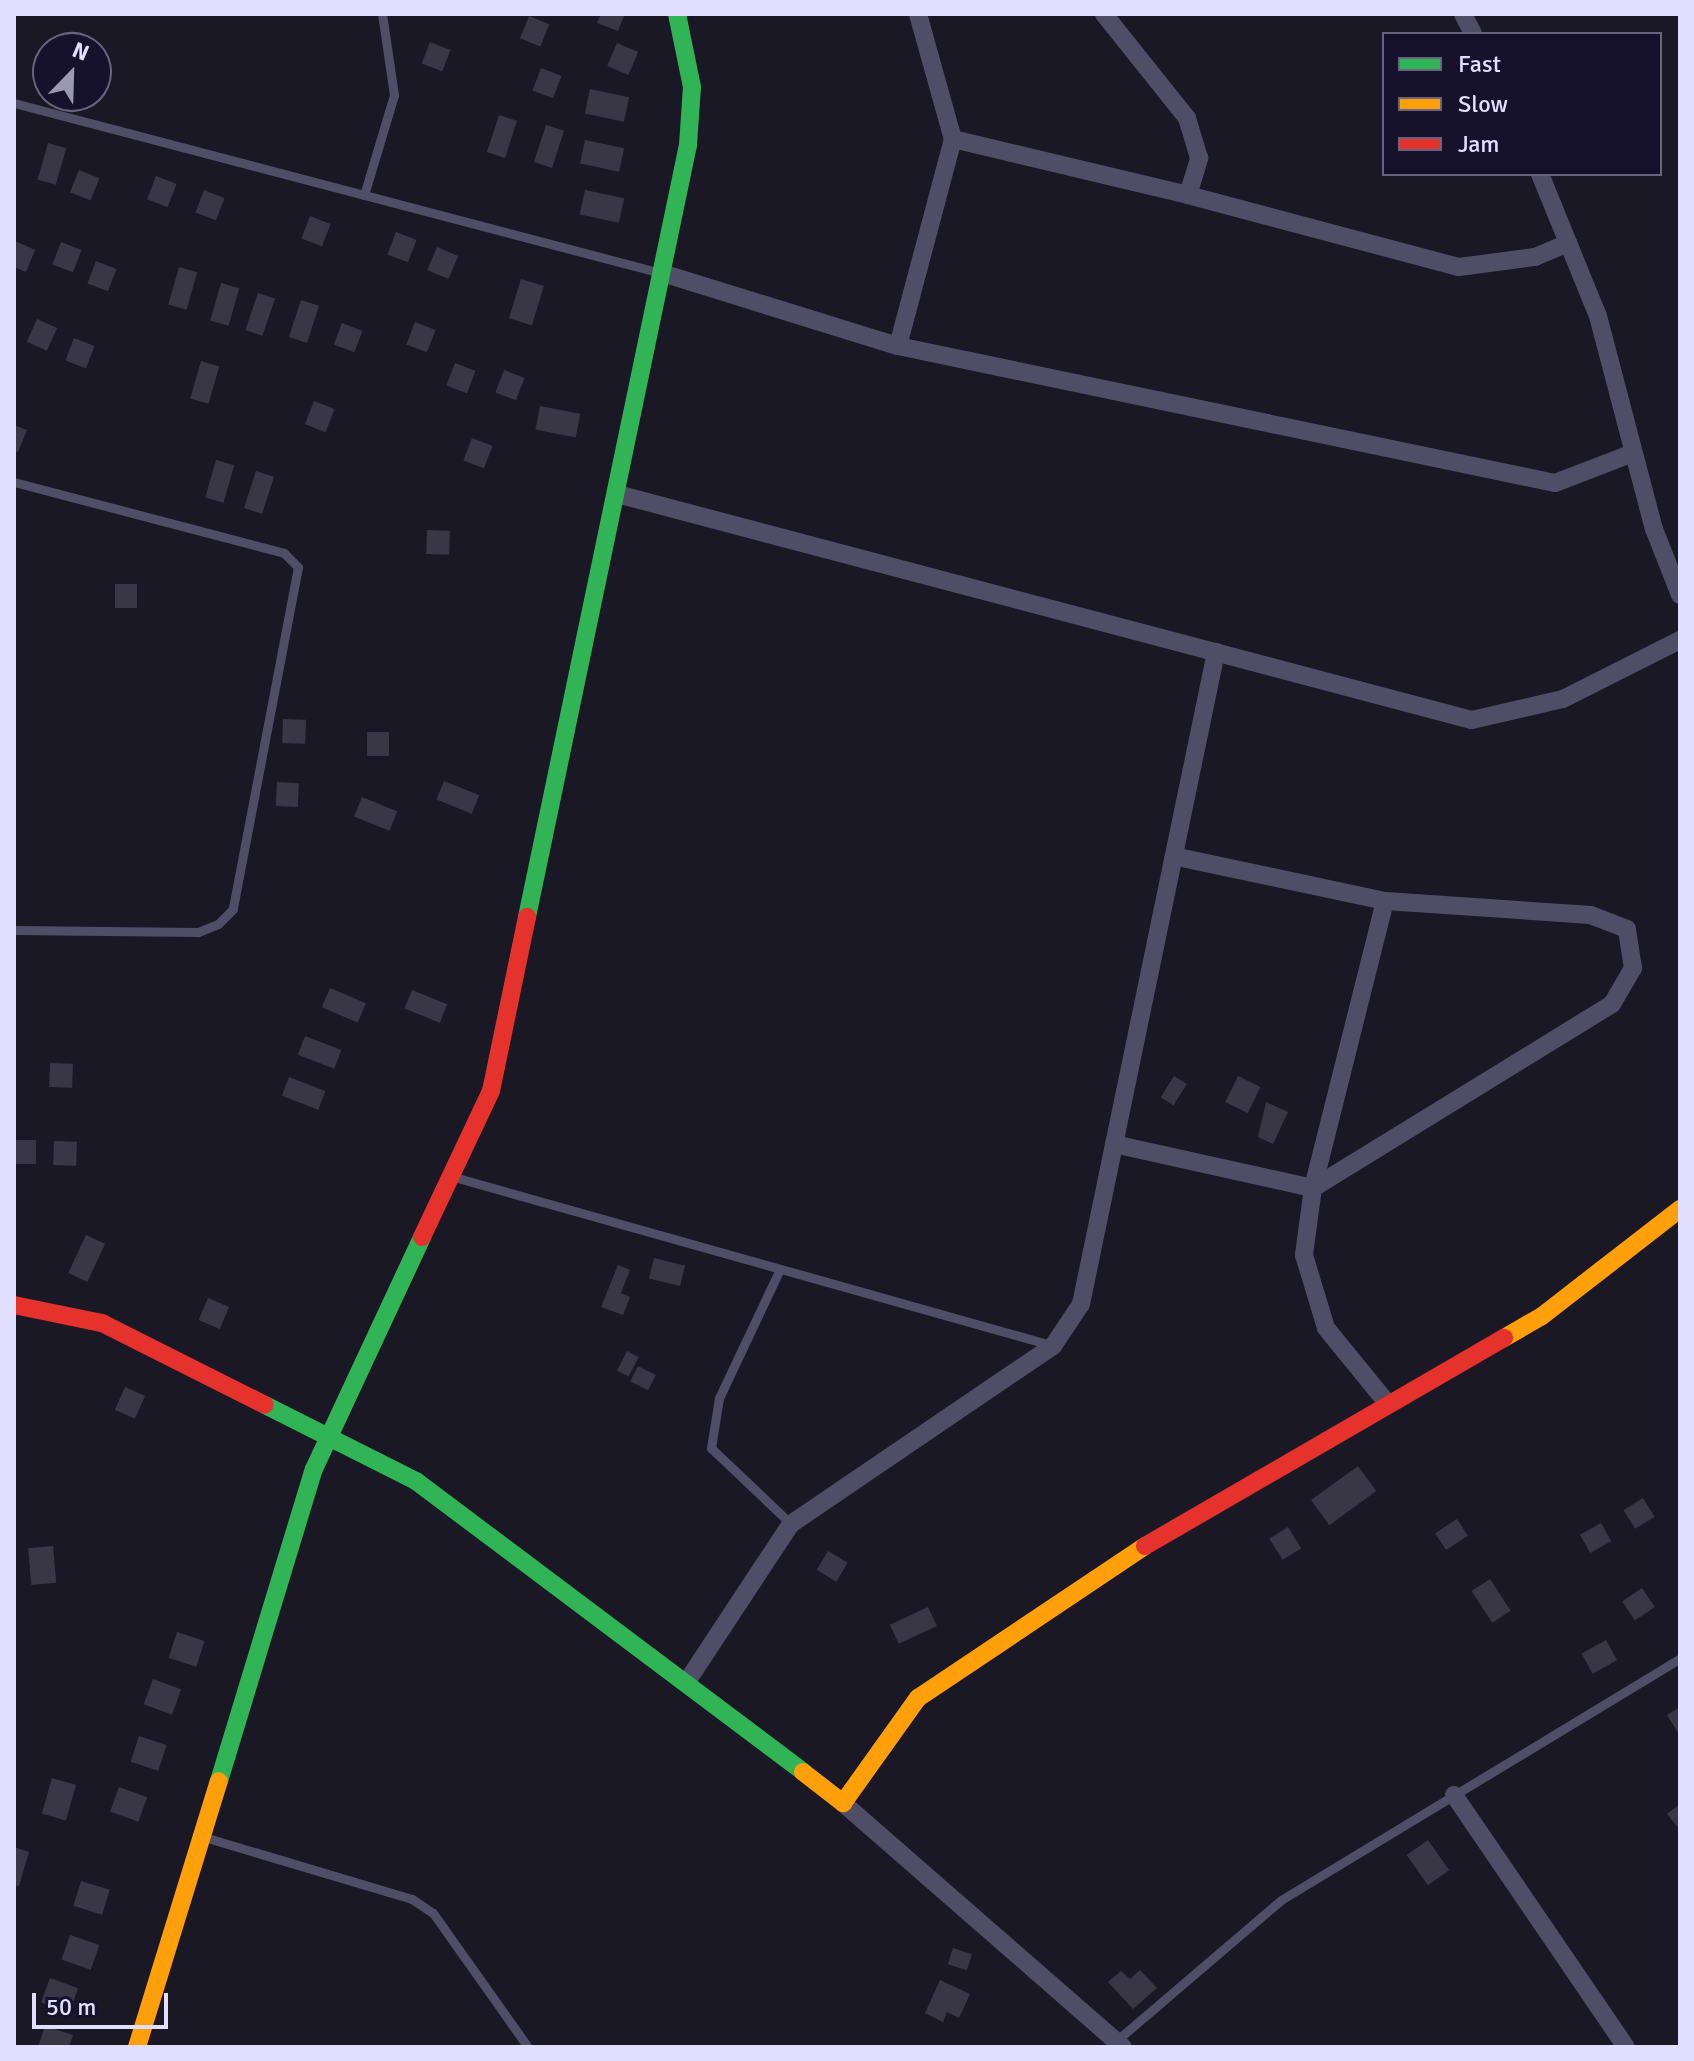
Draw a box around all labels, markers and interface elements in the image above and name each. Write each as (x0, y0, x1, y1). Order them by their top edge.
north arrow (32, 32, 112, 112)
legend (1382, 32, 1662, 176)
text: N (68, 36, 93, 67)
text: Fast (1458, 49, 1501, 79)
text: Slow (1458, 89, 1508, 119)
text: Jam (1458, 129, 1499, 159)
scale bar (36, 1977, 172, 2027)
text: 50 m (46, 1992, 96, 2022)

